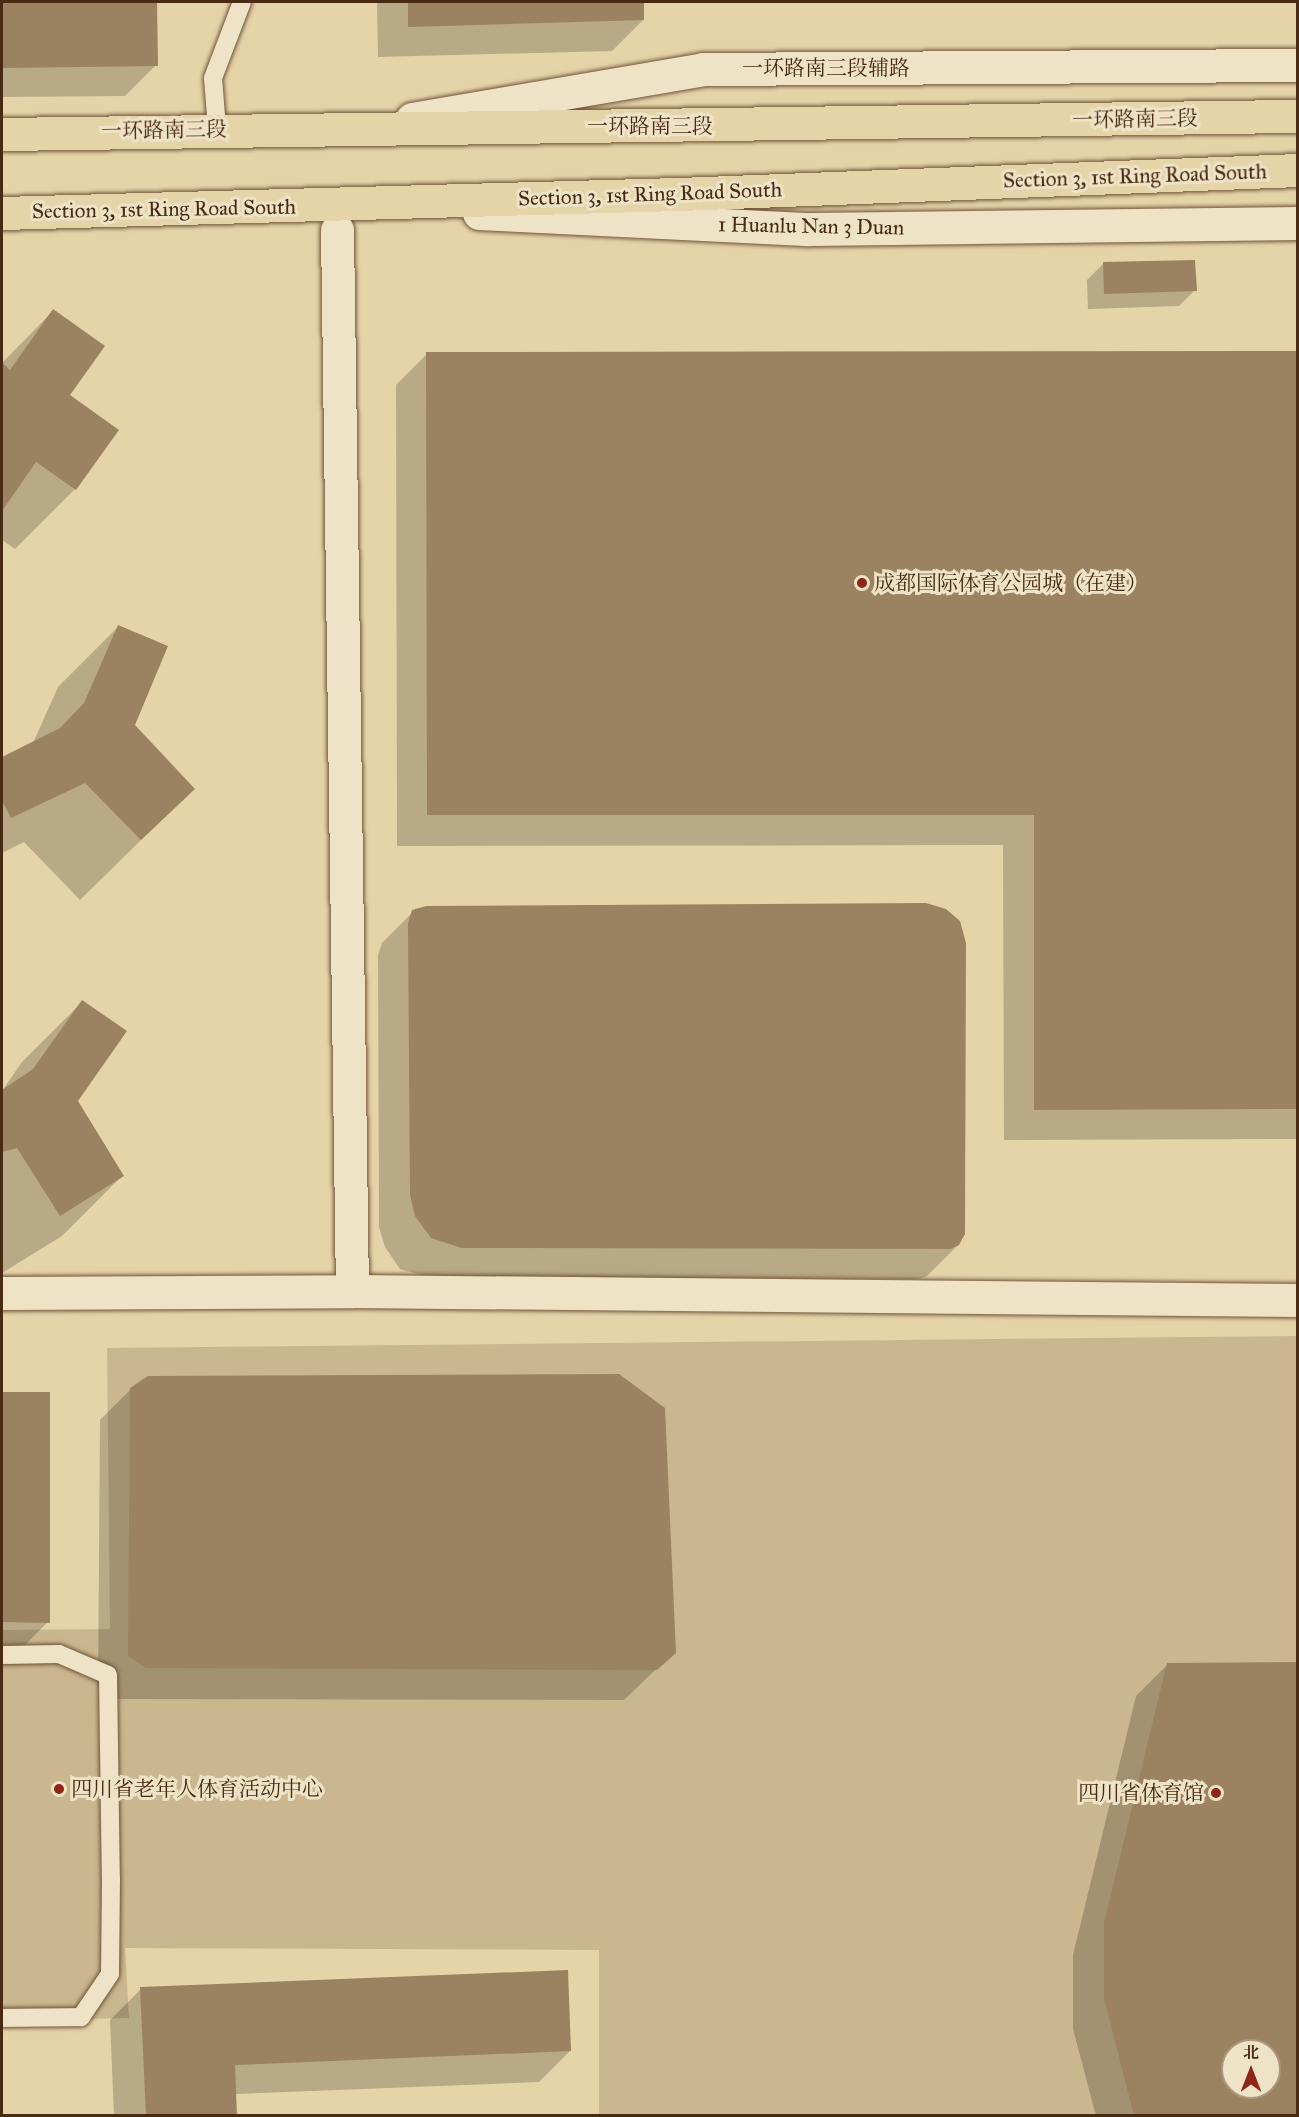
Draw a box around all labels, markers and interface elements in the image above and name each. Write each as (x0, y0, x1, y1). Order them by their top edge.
street label: 一环路南三段辅路 (742, 55, 910, 81)
street label: 一环路南三段 (1072, 105, 1198, 133)
street label: 一环路南三段 (587, 113, 713, 139)
street label: 一环路南三段 (101, 116, 227, 144)
street label: Section 3, 1st Ring Road South (1003, 159, 1267, 193)
street label: Section 3, 1st Ring Road South (518, 177, 782, 211)
street label: Section 3, 1st Ring Road South (32, 194, 296, 224)
street label: 1 Huanlu Nan 3 Duan (718, 212, 904, 240)
place label: 成都国际体育公园城（在建） (874, 570, 1147, 596)
marker: 成都国际体育公园城（在建） (855, 576, 869, 590)
place label: 四川省老年人体育活动中心 (71, 1776, 323, 1802)
place label: 四川省体育馆 (1078, 1780, 1204, 1806)
marker: 四川省老年人体育活动中心 (52, 1782, 66, 1796)
marker: 四川省体育馆 (1209, 1786, 1223, 1800)
north arrow (1221, 2039, 1281, 2099)
text: 北 (1243, 2043, 1259, 2062)

